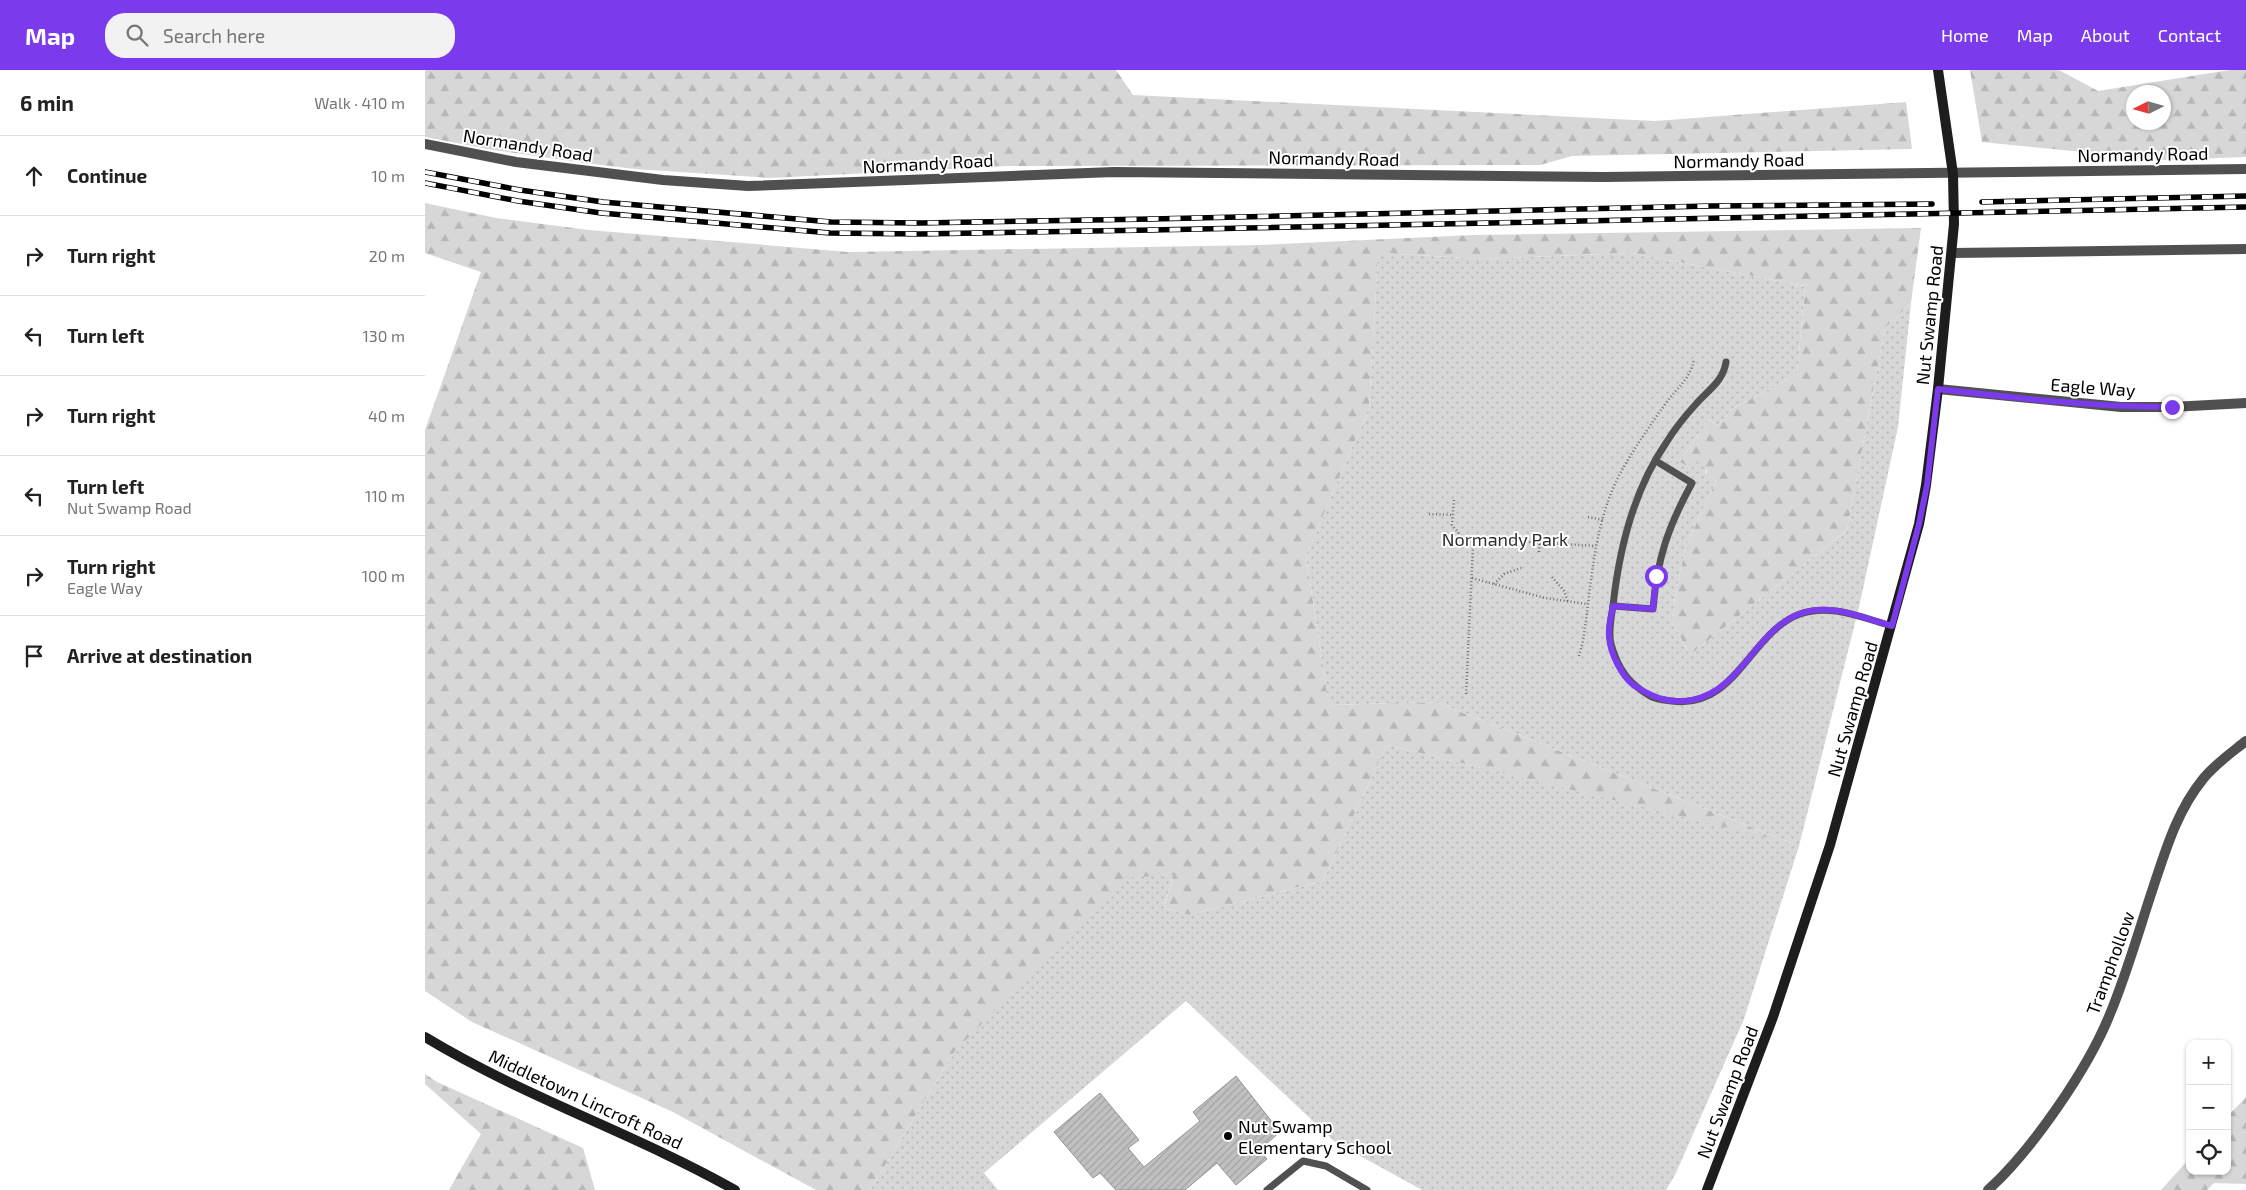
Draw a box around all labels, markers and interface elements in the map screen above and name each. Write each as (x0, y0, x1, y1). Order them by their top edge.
search box (105, 13, 455, 58)
text: Map (25, 21, 75, 50)
icon: search (123, 21, 151, 49)
text: Search here (163, 24, 265, 47)
text: Home (1941, 24, 1989, 46)
text: Map (2017, 24, 2053, 46)
text: About (2081, 24, 2130, 46)
text: Contact (2158, 24, 2221, 46)
north arrow (2126, 85, 2171, 130)
text: 6 min (20, 90, 74, 115)
text: Walk · 410 m (314, 93, 405, 112)
street label: Normandy Road (462, 124, 594, 166)
street label: Normandy Road (2077, 142, 2209, 166)
street label: Normandy Road (1268, 146, 1400, 170)
street label: Normandy Road (1673, 148, 1805, 172)
street label: Normandy Road (862, 149, 994, 177)
icon: ahead (20, 162, 48, 190)
text: Continue (67, 164, 147, 187)
text: 10 m (371, 166, 405, 185)
icon: right (20, 242, 48, 270)
text: Turn right (67, 244, 155, 267)
street label: Nut Swamp Road (1911, 244, 1947, 386)
text: 20 m (369, 246, 405, 265)
icon: left (20, 322, 48, 350)
text: Turn left (67, 324, 144, 347)
text: 130 m (363, 326, 405, 345)
street label: Eagle Way (2050, 373, 2137, 401)
route end (2161, 396, 2184, 419)
icon: right (20, 402, 48, 430)
text: Turn right (67, 404, 155, 427)
text: 40 m (368, 406, 405, 425)
text: Turn left (67, 475, 144, 498)
icon: left (20, 482, 48, 510)
text: 110 m (365, 486, 405, 505)
text: Nut Swamp Road (67, 498, 192, 517)
park label: Normandy Park (1442, 528, 1568, 550)
text: Turn right (67, 555, 155, 578)
icon: right (20, 562, 48, 590)
route start (1645, 565, 1668, 588)
text: 100 m (362, 566, 405, 585)
text: Eagle Way (67, 578, 143, 597)
street label: Nut Swamp Road (1822, 639, 1882, 779)
icon: arrive (20, 642, 48, 670)
text: Arrive at destination (67, 644, 252, 667)
street label: Tramphollow (2081, 908, 2139, 1018)
street label: Nut Swamp Road (1692, 1023, 1762, 1161)
map controls (2186, 1040, 2231, 1175)
button: + (2186, 1040, 2231, 1085)
street label: Middletown Lincroft Road (485, 1044, 687, 1154)
button: − (2186, 1085, 2231, 1130)
place label: Nut Swamp Elementary School (1238, 1115, 1392, 1158)
marker: Nut Swamp Elementary School (1222, 1130, 1234, 1142)
button: locate (2186, 1130, 2231, 1175)

